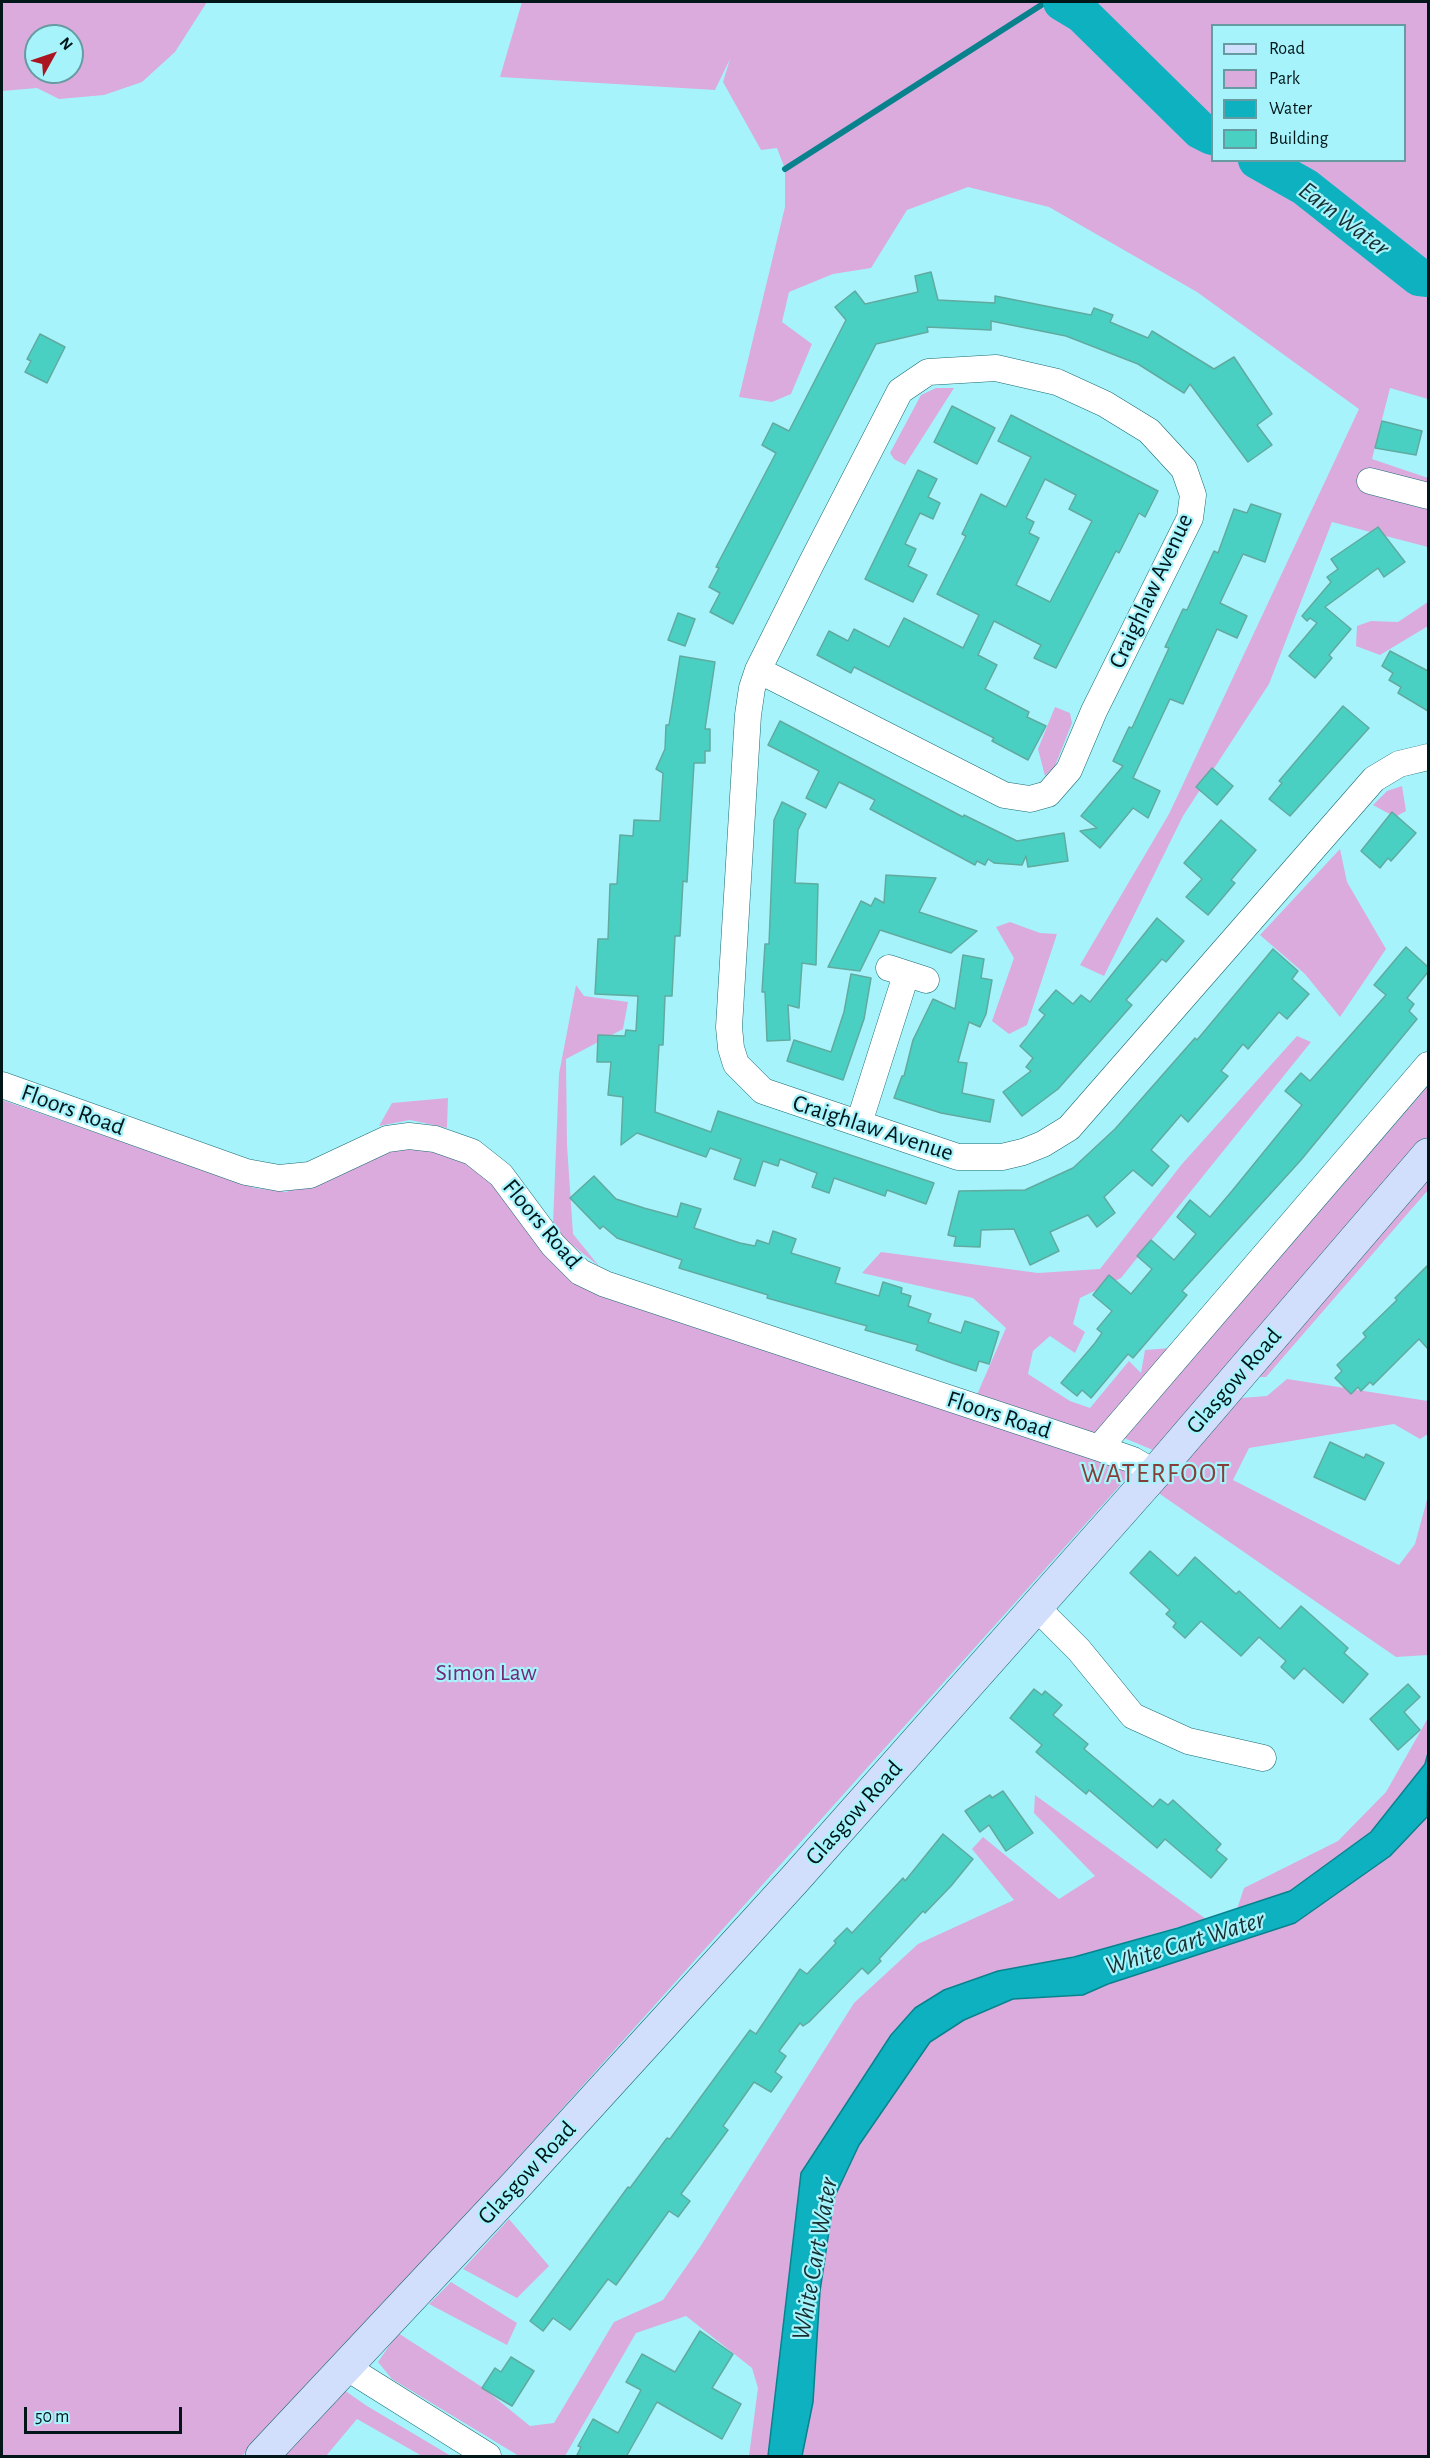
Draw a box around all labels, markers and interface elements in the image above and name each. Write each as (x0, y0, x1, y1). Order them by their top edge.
north arrow (24, 24, 84, 84)
legend (1211, 24, 1406, 162)
text: N (57, 34, 76, 53)
text: Road (1269, 40, 1305, 58)
text: Park (1269, 70, 1300, 88)
text: Water (1269, 100, 1312, 118)
text: Building (1269, 130, 1328, 148)
water label: Earn Water (1292, 175, 1396, 263)
street label: Craighlaw Avenue (1103, 509, 1199, 673)
street label: Floors Road (17, 1078, 129, 1142)
street label: Craighlaw Avenue (789, 1088, 957, 1168)
street label: Floors Road (496, 1173, 588, 1275)
street label: Glasgow Road (1180, 1322, 1288, 1440)
street label: Floors Road (943, 1385, 1055, 1445)
district label: WATERFOOT (1081, 1458, 1231, 1490)
park label: Simon Law (435, 1659, 537, 1687)
street label: Glasgow Road (799, 1755, 909, 1871)
water label: White Cart Water (1102, 1904, 1268, 1982)
street label: Glasgow Road (472, 2115, 582, 2231)
water label: White Cart Water (785, 2175, 845, 2343)
scale bar (27, 2395, 184, 2433)
text: 50 m (35, 2408, 69, 2426)

